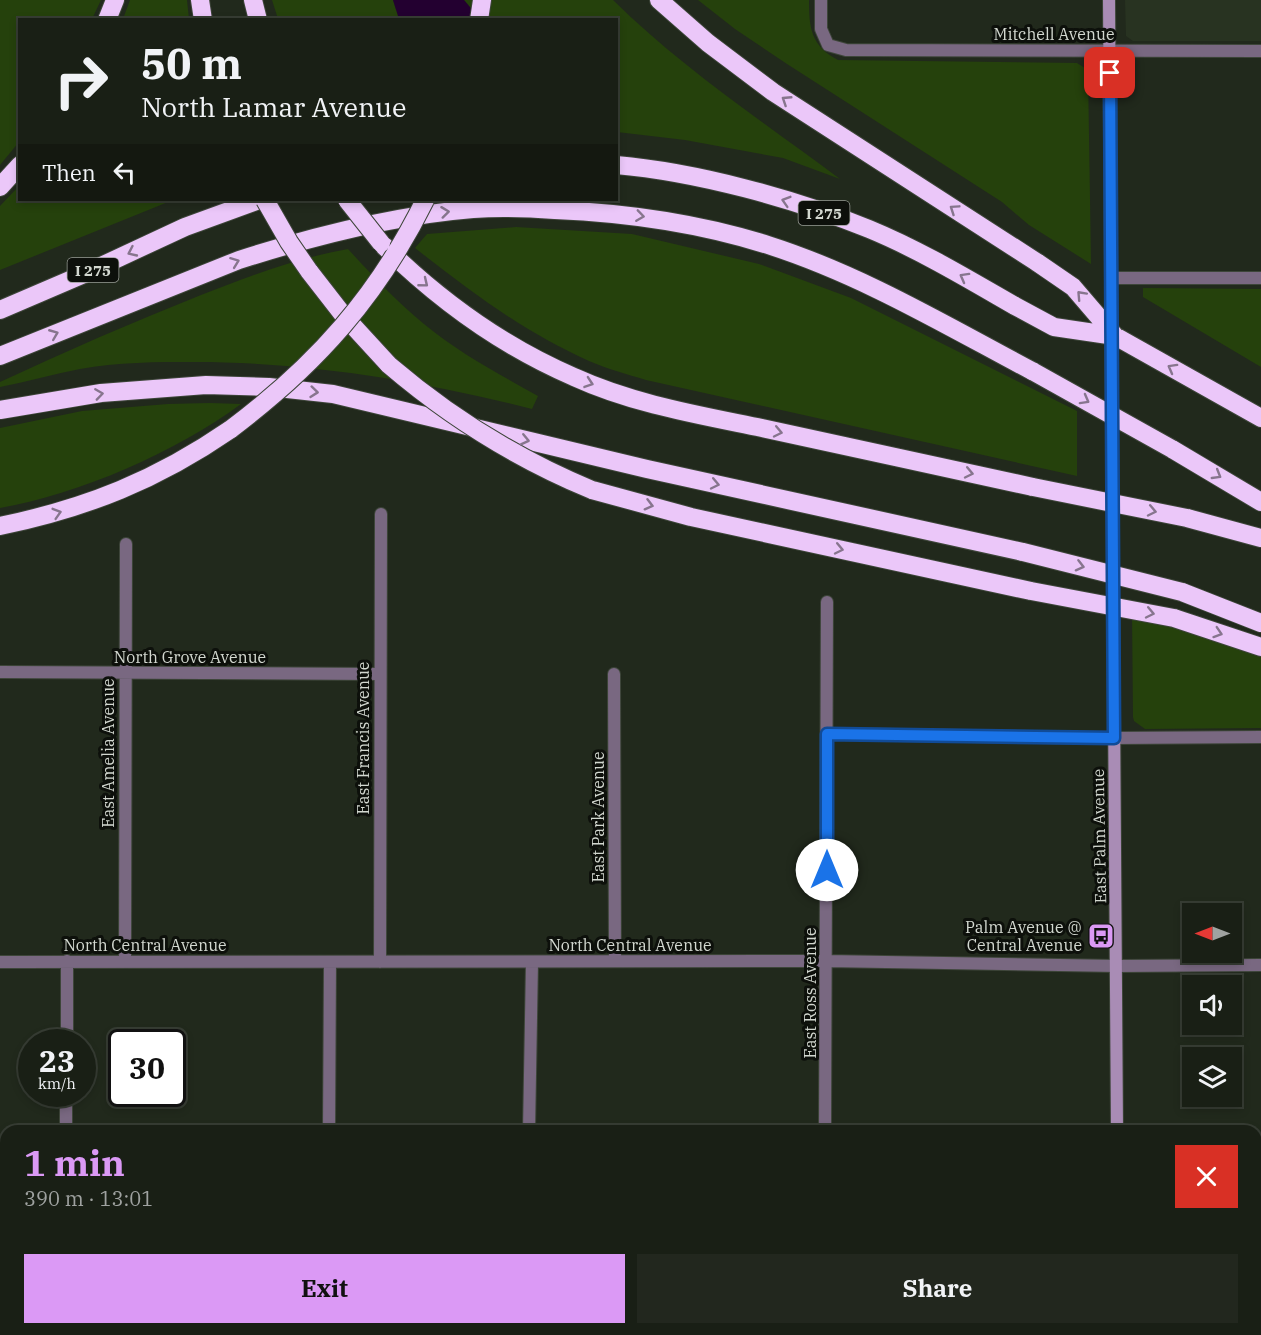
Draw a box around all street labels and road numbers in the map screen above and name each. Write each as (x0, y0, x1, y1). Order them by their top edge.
street label: Mitchell Avenue (993, 24, 1115, 44)
road number: I 275 (798, 201, 850, 225)
road number: I 275 (68, 258, 118, 282)
street label: North Grove Avenue (114, 647, 266, 667)
street label: East Francis Avenue (353, 662, 373, 814)
street label: East Amelia Avenue (98, 678, 118, 828)
street label: East Park Avenue (588, 752, 608, 882)
street label: East Palm Avenue (1088, 769, 1110, 903)
street label: East Ross Avenue (800, 927, 820, 1059)
street label: North Central Avenue (63, 935, 227, 955)
street label: North Central Avenue (548, 935, 712, 955)

